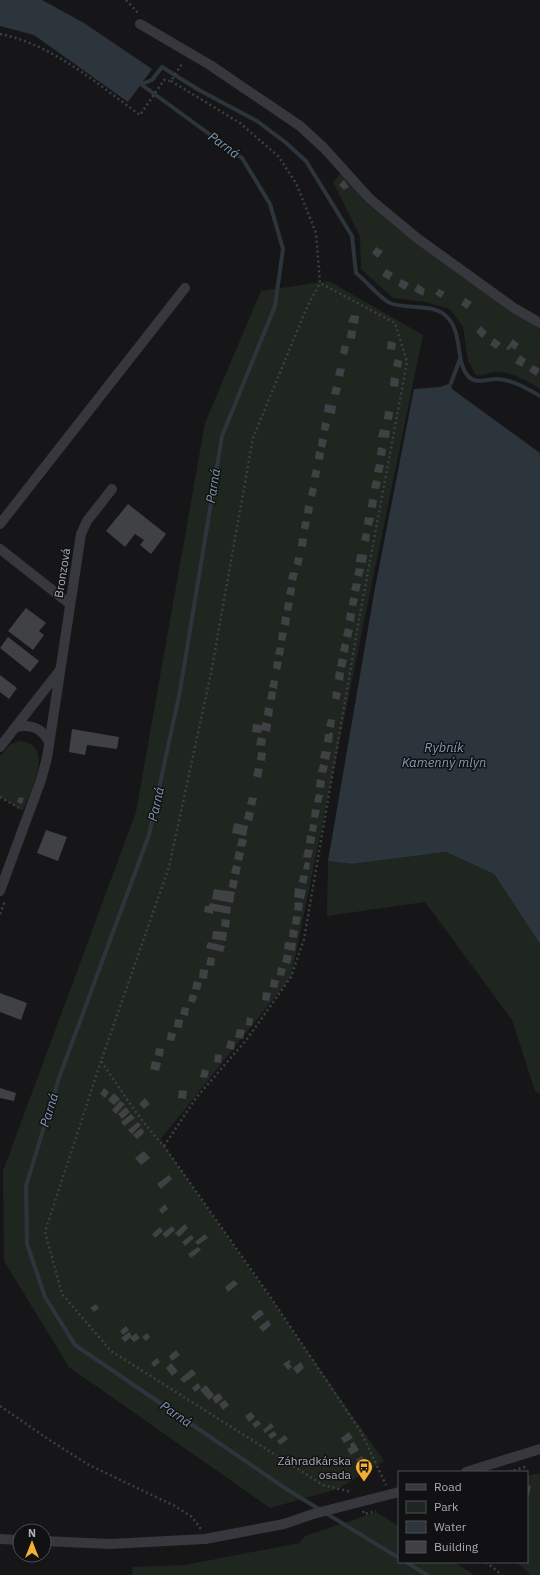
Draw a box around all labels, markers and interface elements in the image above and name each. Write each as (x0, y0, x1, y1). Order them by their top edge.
water label: Parná (205, 128, 243, 162)
water label: Parná (202, 468, 224, 504)
street label: Bronzová (51, 547, 73, 599)
water label: Rybník Kamenný mlyn (402, 739, 486, 771)
water label: Parná (144, 785, 168, 823)
water label: Parná (36, 1091, 62, 1129)
water label: Parná (157, 1397, 195, 1431)
place label: Záhradkárska osada (277, 1453, 352, 1482)
bus stop icon: Záhradkárska osada (354, 1457, 374, 1482)
legend (398, 1471, 528, 1563)
text: Road (434, 1479, 462, 1494)
text: Park (434, 1499, 459, 1514)
text: Water (434, 1519, 467, 1534)
north arrow (12, 1523, 52, 1563)
text: N (28, 1526, 36, 1540)
text: Building (434, 1539, 479, 1554)

